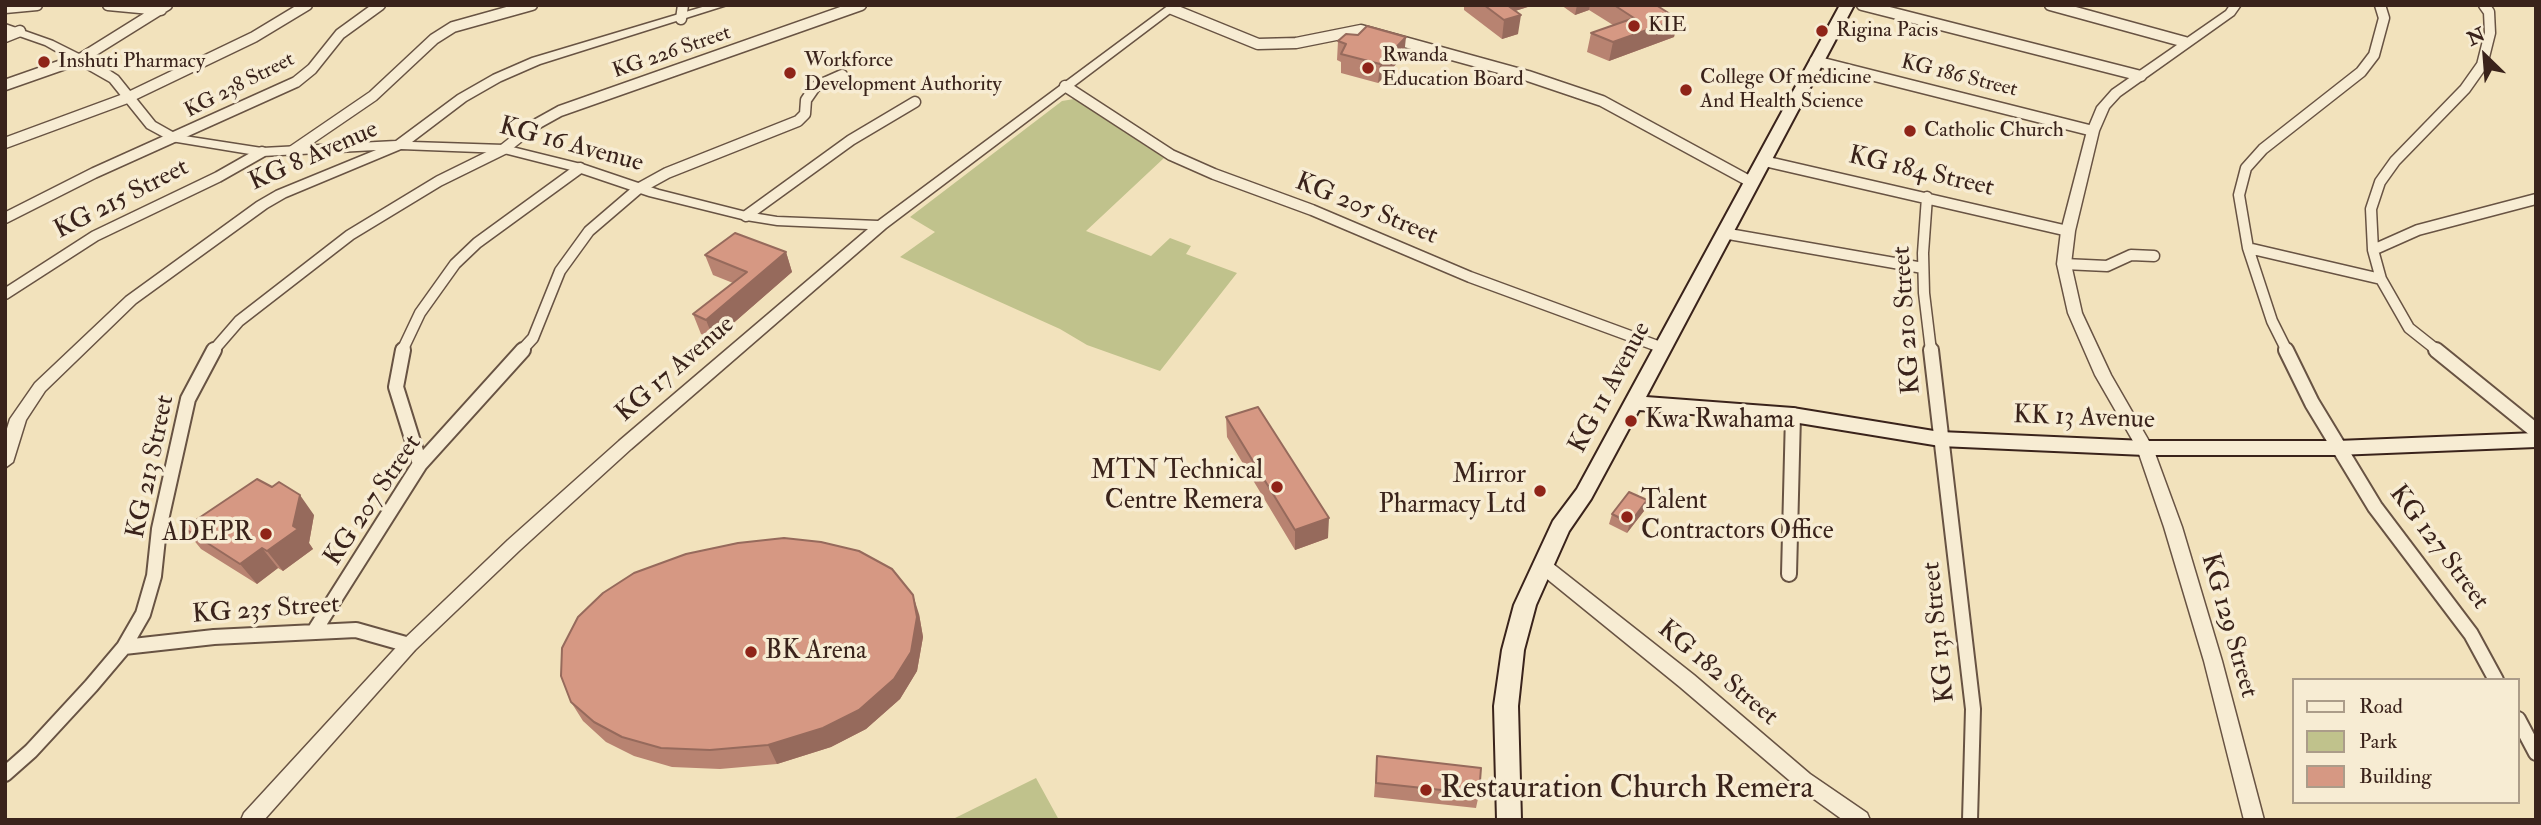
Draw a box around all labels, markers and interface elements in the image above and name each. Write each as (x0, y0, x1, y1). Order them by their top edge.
place label: KIE (1648, 13, 1686, 39)
marker: KIE (1626, 18, 1642, 34)
place label: Rigina Pacis (1836, 18, 1938, 44)
street label: KG 226 Street (610, 21, 734, 85)
north arrow (2450, 21, 2520, 91)
text: N (2463, 22, 2489, 51)
marker: Rigina Pacis (1814, 23, 1830, 39)
place label: Rwanda Education Board (1382, 43, 1524, 93)
street label: KG 238 Street (181, 48, 299, 124)
place label: Workforce Development Authority (804, 48, 1002, 98)
place label: Inshuti Pharmacy (58, 49, 205, 75)
street label: KG 186 Street (1898, 50, 2020, 104)
marker: Inshuti Pharmacy (36, 54, 52, 70)
marker: Rwanda Education Board (1360, 60, 1376, 76)
marker: Workforce Development Authority (782, 65, 798, 81)
place label: College Of medicine And Health Science (1700, 65, 1871, 115)
marker: College Of medicine And Health Science (1678, 82, 1694, 98)
street label: KG 16 Avenue (496, 112, 646, 180)
street label: KG 8 Avenue (245, 115, 383, 199)
place label: Catholic Church (1924, 118, 2064, 144)
marker: Catholic Church (1902, 123, 1918, 139)
street label: KG 184 Street (1845, 141, 1997, 205)
street label: KG 215 Street (50, 153, 194, 247)
street label: KG 205 Street (1290, 167, 1442, 253)
street label: KG 210 Street (1887, 245, 1929, 395)
street label: KG 17 Avenue (610, 310, 742, 430)
street label: KG 11 Avenue (1563, 317, 1659, 459)
street label: KG 213 Street (122, 393, 182, 541)
street label: KK 13 Avenue (2013, 401, 2155, 437)
place label: Kwa Rwahama (1645, 405, 1794, 437)
marker: Kwa Rwahama (1623, 413, 1639, 429)
street label: KG 207 Street (319, 430, 429, 572)
place label: MTN Technical Centre Remera (1091, 456, 1263, 518)
place label: Mirror Pharmacy Ltd (1379, 460, 1526, 522)
marker: MTN Technical Centre Remera (1269, 479, 1285, 495)
street label: KG 127 Street (2381, 480, 2495, 616)
marker: Mirror Pharmacy Ltd (1532, 483, 1548, 499)
place label: Talent Contractors Office (1641, 486, 1834, 548)
marker: Talent Contractors Office (1619, 509, 1635, 525)
place label: ADEPR (162, 518, 252, 550)
marker: ADEPR (258, 526, 274, 542)
street label: KG 129 Street (2193, 550, 2263, 702)
street label: KG 131 Street (1917, 560, 1963, 704)
street label: KG 235 Street (191, 590, 341, 632)
street label: KG 182 Street (1650, 615, 1784, 733)
place label: BK Arena (765, 636, 867, 668)
marker: BK Arena (743, 644, 759, 660)
legend (2292, 678, 2520, 804)
text: Road (2359, 693, 2403, 720)
text: Park (2359, 728, 2397, 755)
text: Building (2359, 763, 2432, 790)
place label: Restauration Church Remera (1440, 771, 1814, 809)
marker: Restauration Church Remera (1418, 782, 1434, 798)

